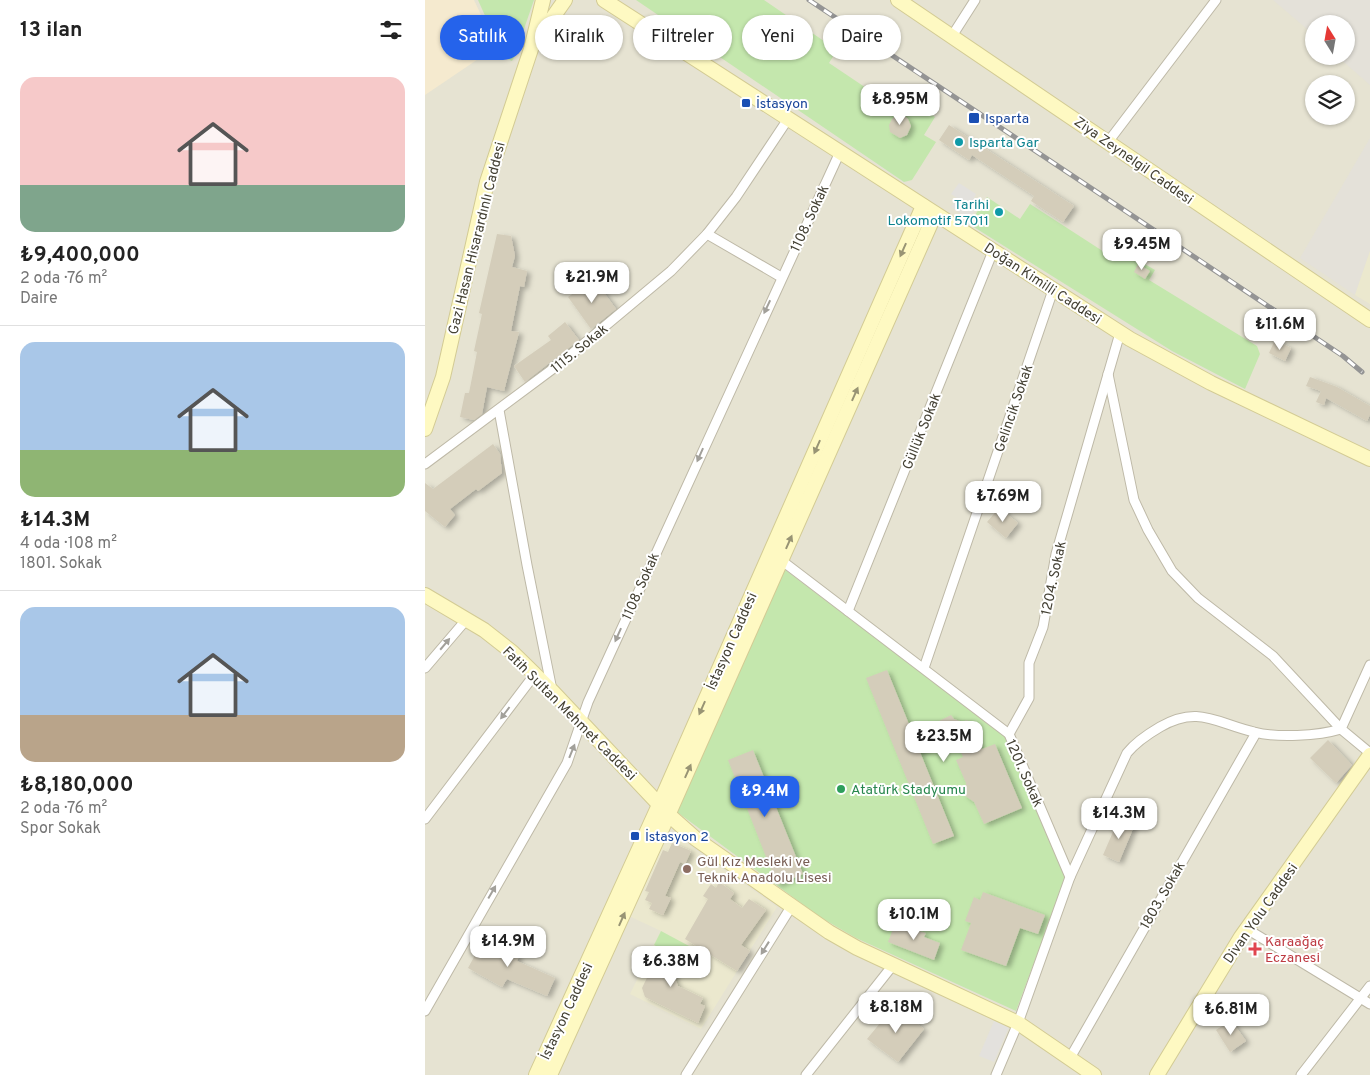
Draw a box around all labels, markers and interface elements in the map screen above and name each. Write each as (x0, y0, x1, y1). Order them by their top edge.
chip: Satılık (440, 15, 525, 60)
chip: Kiralık (535, 15, 623, 60)
chip: Filtreler (633, 15, 732, 60)
chip: Yeni (742, 15, 813, 60)
chip: Daire (823, 15, 901, 60)
north arrow (1305, 15, 1355, 65)
map controls (1305, 15, 1355, 125)
icon: filters (377, 16, 405, 44)
text: 13 ilan (20, 17, 83, 44)
button: layers (1305, 75, 1355, 125)
pin: ₺8.95M (859, 84, 941, 126)
text: ₺8.95M (872, 90, 928, 110)
place label: İstasyon (756, 95, 808, 113)
marker: İstasyon (740, 97, 752, 109)
icon: home (168, 109, 258, 199)
marker: Isparta (967, 111, 981, 125)
place label: Isparta (985, 111, 1029, 128)
street label: Ziya Zeynelgil Caddesi (1070, 114, 1196, 209)
place label: Isparta Gar (969, 135, 1040, 152)
marker: Isparta Gar (953, 136, 965, 148)
street label: Gazi Hasan Hisarardınlı Caddesi (445, 140, 510, 336)
street label: 1108. Sokak (787, 182, 833, 255)
place label: Tarihi Lokomotif 57011 (887, 197, 989, 230)
marker: Tarihi Lokomotif 57011 (993, 206, 1005, 218)
pin: ₺9.45M (1101, 228, 1183, 271)
text: ₺9.45M (1113, 235, 1171, 255)
street label: Doğan Kimilli Caddesi (980, 240, 1104, 329)
text: ₺9,400,000 (20, 242, 140, 269)
one-way arrow (899, 243, 907, 257)
pin: ₺21.9M (551, 262, 633, 304)
text: ₺21.9M (565, 268, 619, 288)
text: 2 oda · 76 m² (20, 269, 107, 289)
text: Daire (20, 289, 58, 309)
one-way arrow (763, 300, 771, 314)
pin: ₺11.6M (1239, 308, 1321, 351)
text: ₺11.6M (1255, 315, 1305, 335)
street label: 1115. Sokak (548, 321, 612, 377)
street label: Gelincik Sokak (991, 362, 1037, 455)
icon: home (168, 375, 258, 465)
one-way arrow (852, 387, 860, 401)
street label: Güllük Sokak (899, 391, 945, 472)
one-way arrow (812, 440, 820, 454)
one-way arrow (695, 448, 703, 462)
pin: ₺7.69M (962, 480, 1044, 523)
text: ₺7.69M (976, 487, 1030, 507)
text: ₺14.3M (20, 507, 90, 534)
text: 4 oda · 108 m² (20, 534, 117, 554)
one-way arrow (786, 535, 794, 549)
street label: 1204. Sokak (1038, 540, 1071, 617)
street label: 1108. Sokak (619, 550, 664, 623)
text: 1801. Sokak (20, 554, 102, 574)
street label: İstasyon Caddesi (702, 590, 762, 693)
one-way arrow (614, 628, 622, 642)
one-way arrow (440, 637, 451, 650)
icon: home (168, 640, 258, 730)
street label: Fatih Sultan Mehmet Caddesi (498, 644, 639, 785)
one-way arrow (697, 701, 705, 715)
one-way arrow (500, 706, 510, 720)
pin: ₺23.5M (903, 720, 985, 763)
text: ₺23.5M (916, 727, 972, 747)
street label: 1201. Sokak (1001, 737, 1046, 810)
one-way arrow (568, 743, 576, 758)
one-way arrow (684, 764, 692, 778)
text: ₺8,180,000 (20, 772, 134, 799)
pin: ₺9.4M (730, 776, 800, 818)
text: ₺9.4M (741, 782, 789, 802)
place label: Atatürk Stadyumu (851, 782, 966, 799)
marker: Atatürk Stadyumu (835, 783, 847, 795)
pin: ₺14.3M (1078, 798, 1160, 840)
text: 2 oda · 76 m² (20, 799, 107, 819)
text: ₺14.3M (1092, 804, 1146, 824)
text: Spor Sokak (20, 819, 101, 839)
place label: İstasyon 2 (645, 828, 709, 846)
marker: İstasyon 2 (629, 830, 641, 842)
place label: Gül Kız Mesleki ve Teknik Anadolu Lisesi (697, 854, 831, 887)
street label: 1803. Sokak (1137, 859, 1189, 933)
street label: Divan Yolu Caddesi (1220, 861, 1302, 967)
marker: Gül Kız Mesleki ve Teknik Anadolu Lisesi (681, 863, 693, 875)
one-way arrow (488, 886, 497, 899)
pin: ₺10.1M (873, 898, 955, 941)
text: ₺10.1M (889, 905, 939, 925)
one-way arrow (618, 912, 626, 926)
pin: ₺14.9M (467, 926, 549, 968)
text: ₺14.9M (481, 932, 535, 952)
place label: Karaağaç Eczanesi (1265, 934, 1324, 967)
one-way arrow (761, 941, 770, 954)
marker: Karaağaç Eczanesi (1249, 943, 1261, 955)
pin: ₺6.38M (630, 946, 712, 988)
text: ₺6.38M (643, 952, 699, 972)
street label: İstasyon Caddesi (537, 960, 597, 1063)
pin: ₺8.18M (855, 992, 937, 1034)
pin: ₺6.81M (1190, 994, 1272, 1036)
text: ₺8.18M (869, 998, 923, 1018)
text: ₺6.81M (1204, 1000, 1258, 1020)

